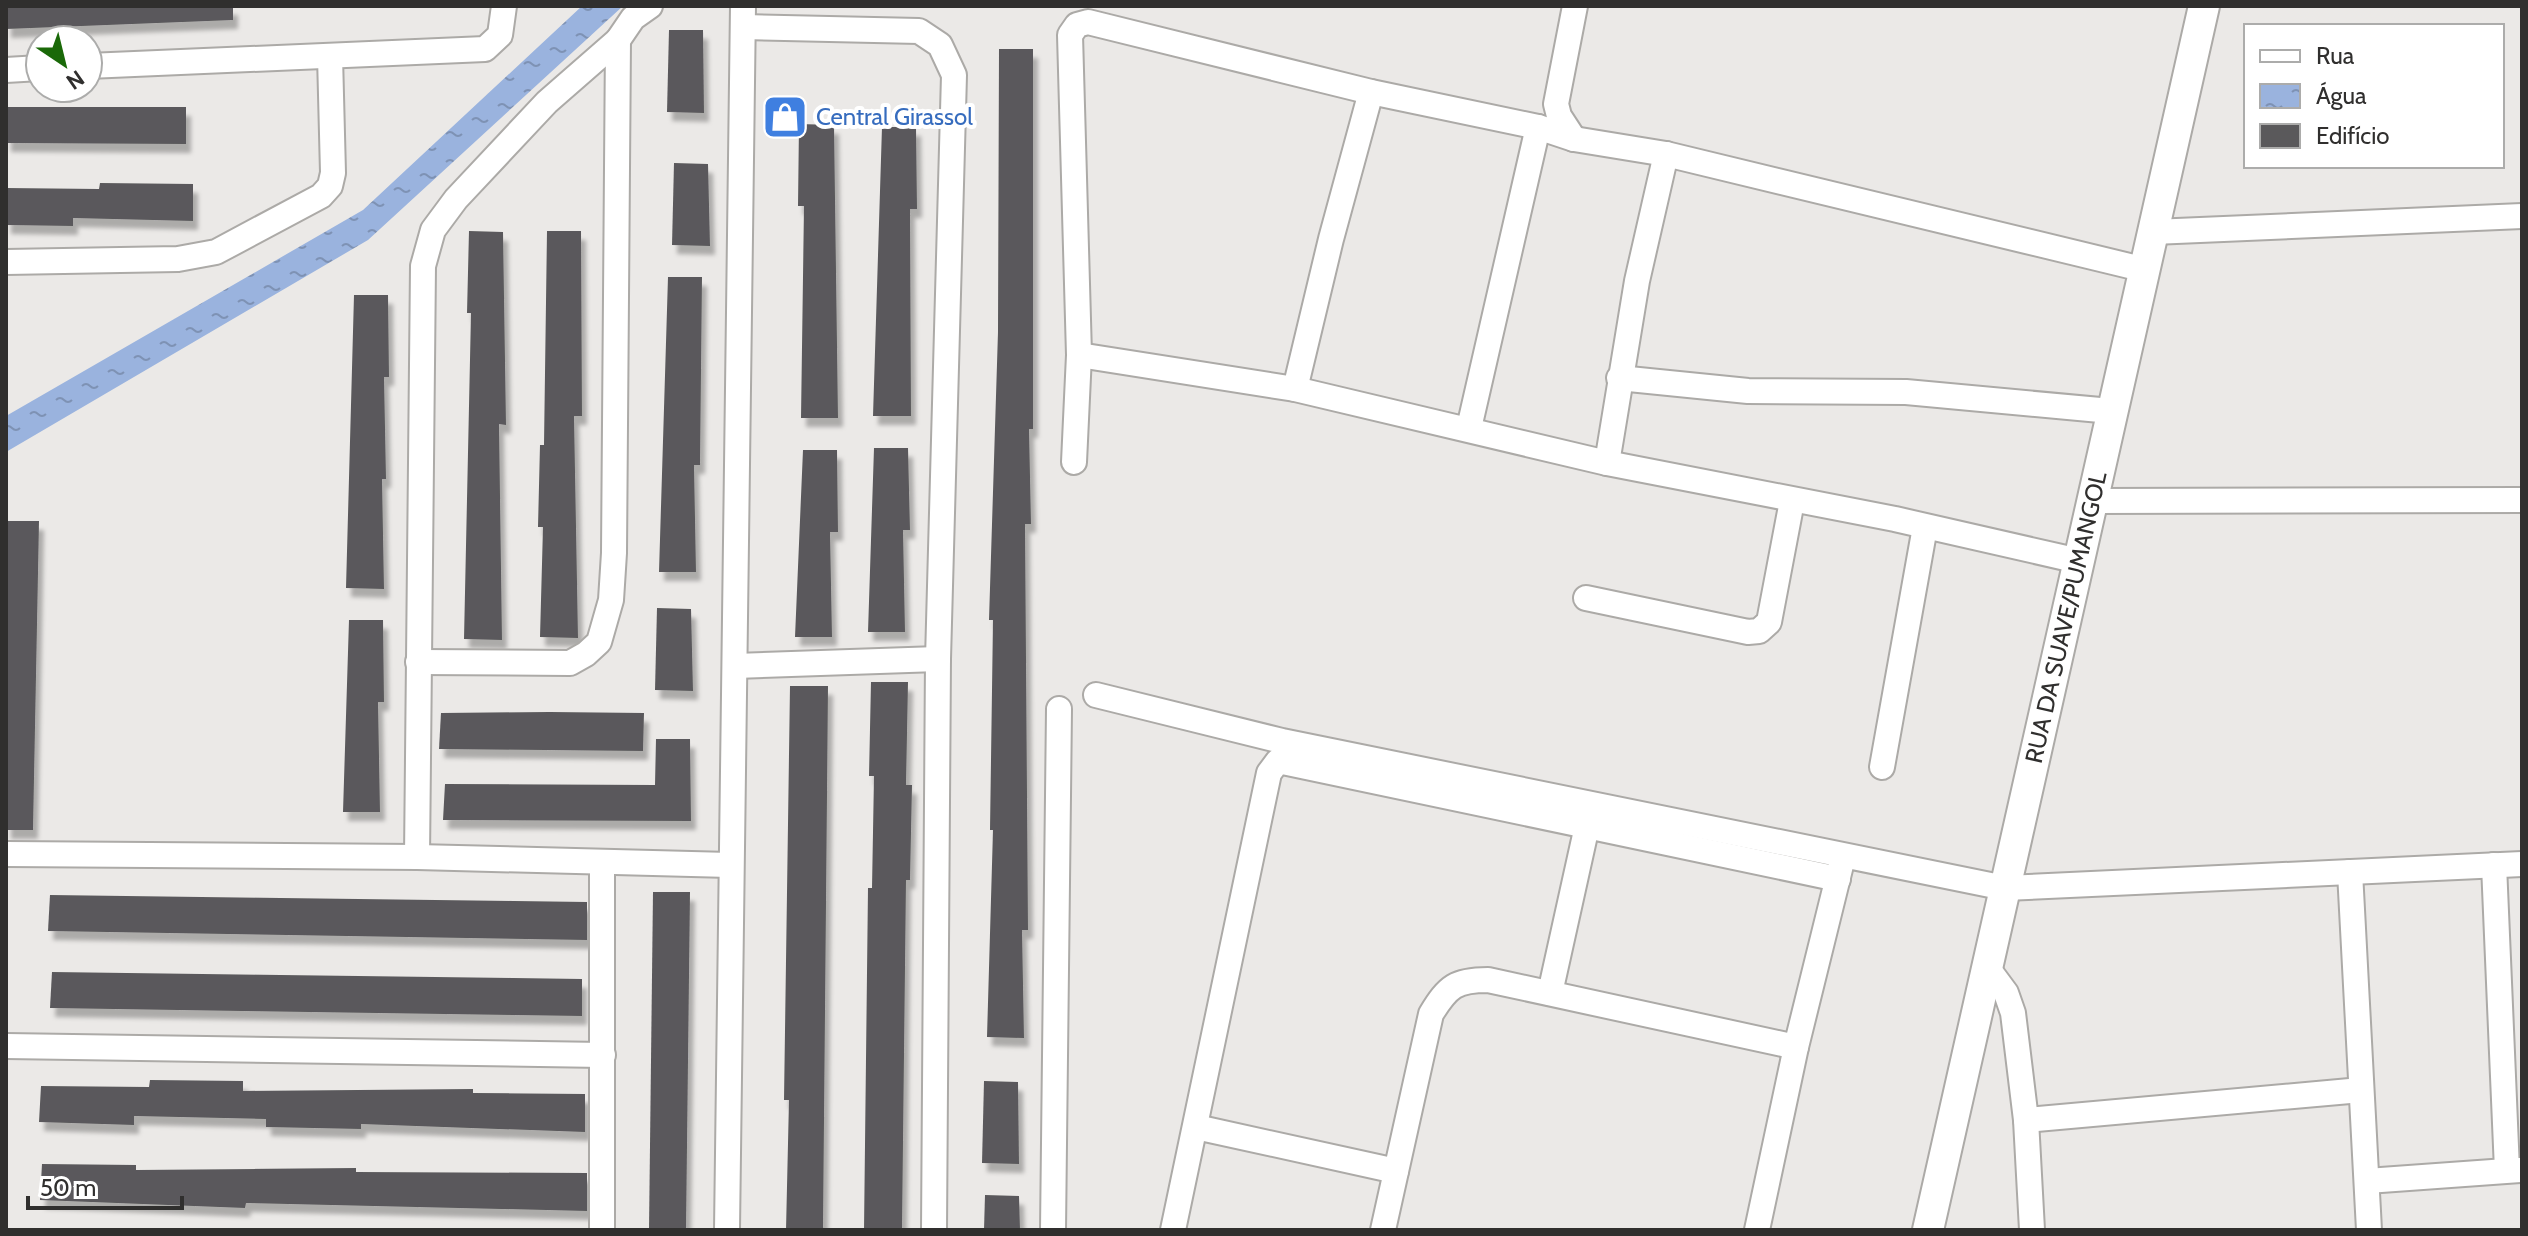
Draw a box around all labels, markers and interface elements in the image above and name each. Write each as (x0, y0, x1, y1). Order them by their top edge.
north arrow (24, 24, 104, 104)
legend (2244, 24, 2504, 168)
text: Rua (2316, 41, 2355, 70)
text: N (61, 64, 89, 95)
text: Água (2316, 81, 2367, 110)
shop icon: Central Girassol (761, 93, 809, 141)
place label: Central Girassol (816, 102, 973, 131)
text: Edifício (2316, 121, 2390, 150)
street label: RUA DA SUAVE/PUMANGOL (2019, 469, 2113, 766)
scale bar (28, 1160, 182, 1210)
text: 50 m (40, 1173, 96, 1202)

